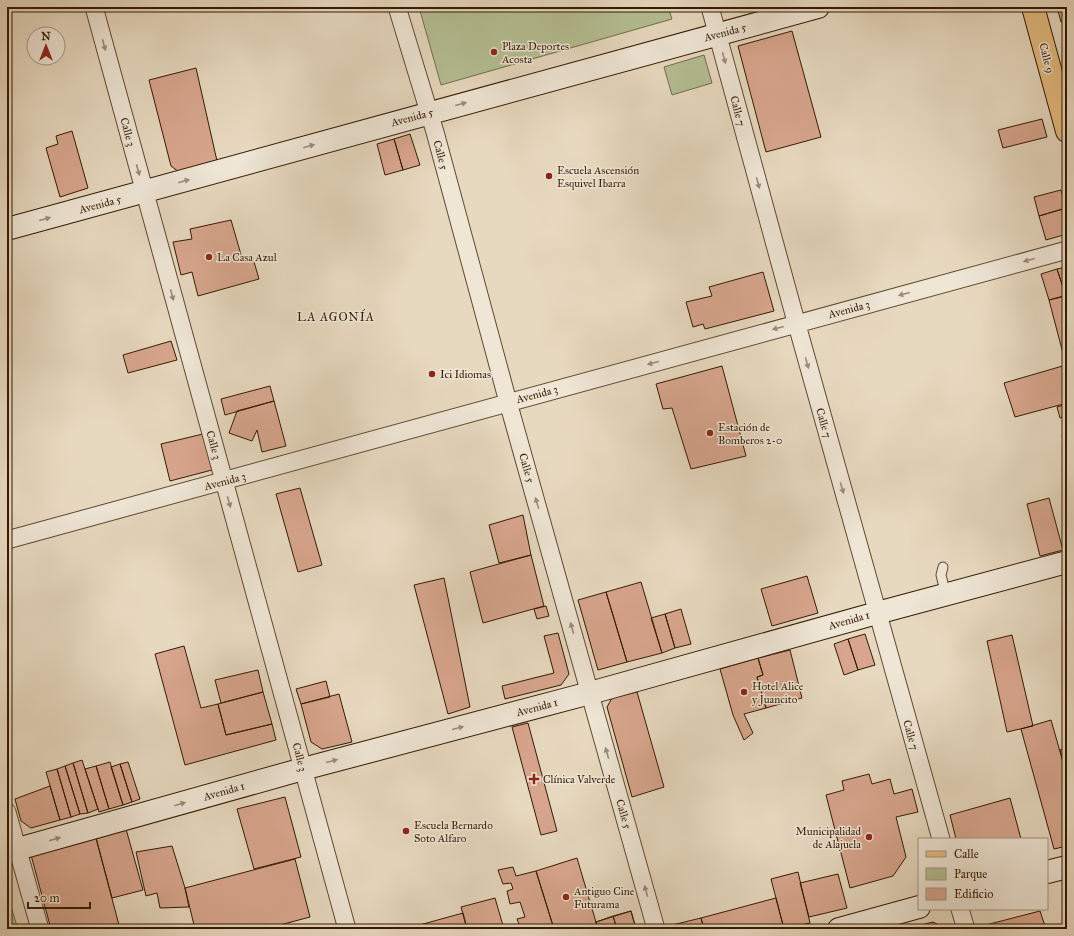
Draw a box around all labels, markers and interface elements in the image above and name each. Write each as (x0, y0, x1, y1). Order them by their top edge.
street label: Avenida 5 (702, 21, 748, 45)
north arrow (26, 26, 66, 66)
text: N (41, 30, 51, 43)
one-way arrow (101, 39, 107, 51)
place label: Plaza Deportes Acosta (501, 40, 569, 66)
street label: Calle 9 (1036, 42, 1057, 75)
marker: Plaza Deportes Acosta (489, 47, 499, 57)
one-way arrow (721, 52, 727, 64)
street label: Calle 7 (727, 95, 748, 128)
one-way arrow (455, 101, 467, 107)
street label: Avenida 5 (389, 106, 435, 130)
street label: Calle 3 (117, 116, 138, 148)
street label: Calle 5 (430, 139, 451, 171)
one-way arrow (303, 143, 315, 149)
one-way arrow (135, 164, 141, 176)
place label: Escuela Ascensión Esquivel Ibarra (557, 164, 639, 191)
marker: Escuela Ascensión Esquivel Ibarra (544, 171, 554, 181)
one-way arrow (178, 178, 190, 184)
one-way arrow (755, 178, 761, 190)
street label: Avenida 5 (77, 193, 123, 217)
one-way arrow (39, 216, 51, 222)
place label: La Casa Azul (217, 251, 277, 264)
marker: La Casa Azul (204, 252, 214, 262)
one-way arrow (1023, 258, 1036, 264)
one-way arrow (170, 289, 176, 302)
one-way arrow (898, 292, 910, 298)
street label: Avenida 3 (826, 298, 871, 322)
district label: LA AGONÍA (297, 308, 375, 324)
one-way arrow (772, 326, 785, 332)
one-way arrow (804, 357, 810, 369)
one-way arrow (647, 360, 659, 366)
place label: Ici Idiomas (440, 368, 491, 381)
marker: Ici Idiomas (427, 369, 437, 379)
street label: Avenida 3 (514, 383, 559, 407)
street label: Calle 7 (813, 406, 834, 440)
place label: Estación de Bomberos 2-0 (718, 421, 782, 447)
marker: Estación de Bomberos 2-0 (705, 428, 715, 438)
street label: Calle 3 (203, 429, 224, 461)
street label: Calle 5 (516, 452, 537, 484)
street label: Avenida 3 (202, 470, 247, 494)
one-way arrow (840, 482, 846, 494)
one-way arrow (227, 495, 233, 508)
one-way arrow (534, 496, 540, 508)
street label: Avenida 1 (826, 608, 871, 633)
one-way arrow (569, 621, 575, 633)
place label: Hotel Alice y Juancito (752, 680, 804, 707)
marker: Hotel Alice y Juancito (739, 687, 749, 697)
street label: Avenida 1 (514, 696, 559, 720)
street label: Calle 7 (900, 718, 921, 752)
one-way arrow (452, 725, 464, 731)
street label: Calle 3 (290, 741, 309, 773)
one-way arrow (604, 747, 610, 759)
one-way arrow (326, 758, 338, 764)
marker: Clínica Valverde (528, 773, 540, 785)
place label: Clínica Valverde (543, 773, 616, 786)
street label: Avenida 1 (201, 779, 246, 804)
street label: Calle 5 (613, 798, 634, 830)
one-way arrow (174, 801, 186, 807)
place label: Escuela Bernardo Soto Alfaro (414, 819, 493, 845)
place label: Municipalidad de Alajuela (796, 825, 861, 851)
marker: Escuela Bernardo Soto Alfaro (401, 826, 411, 836)
marker: Municipalidad de Alajuela (864, 832, 874, 842)
one-way arrow (49, 836, 61, 842)
legend (918, 838, 1048, 910)
text: Calle (954, 847, 979, 861)
text: Parque (954, 867, 987, 882)
scale bar (28, 884, 90, 910)
place label: Antiguo Cine Futurama (573, 885, 635, 911)
one-way arrow (643, 885, 649, 897)
text: Edificio (954, 887, 993, 901)
text: 20 m (34, 891, 60, 905)
marker: Antiguo Cine Futurama (561, 892, 571, 902)

